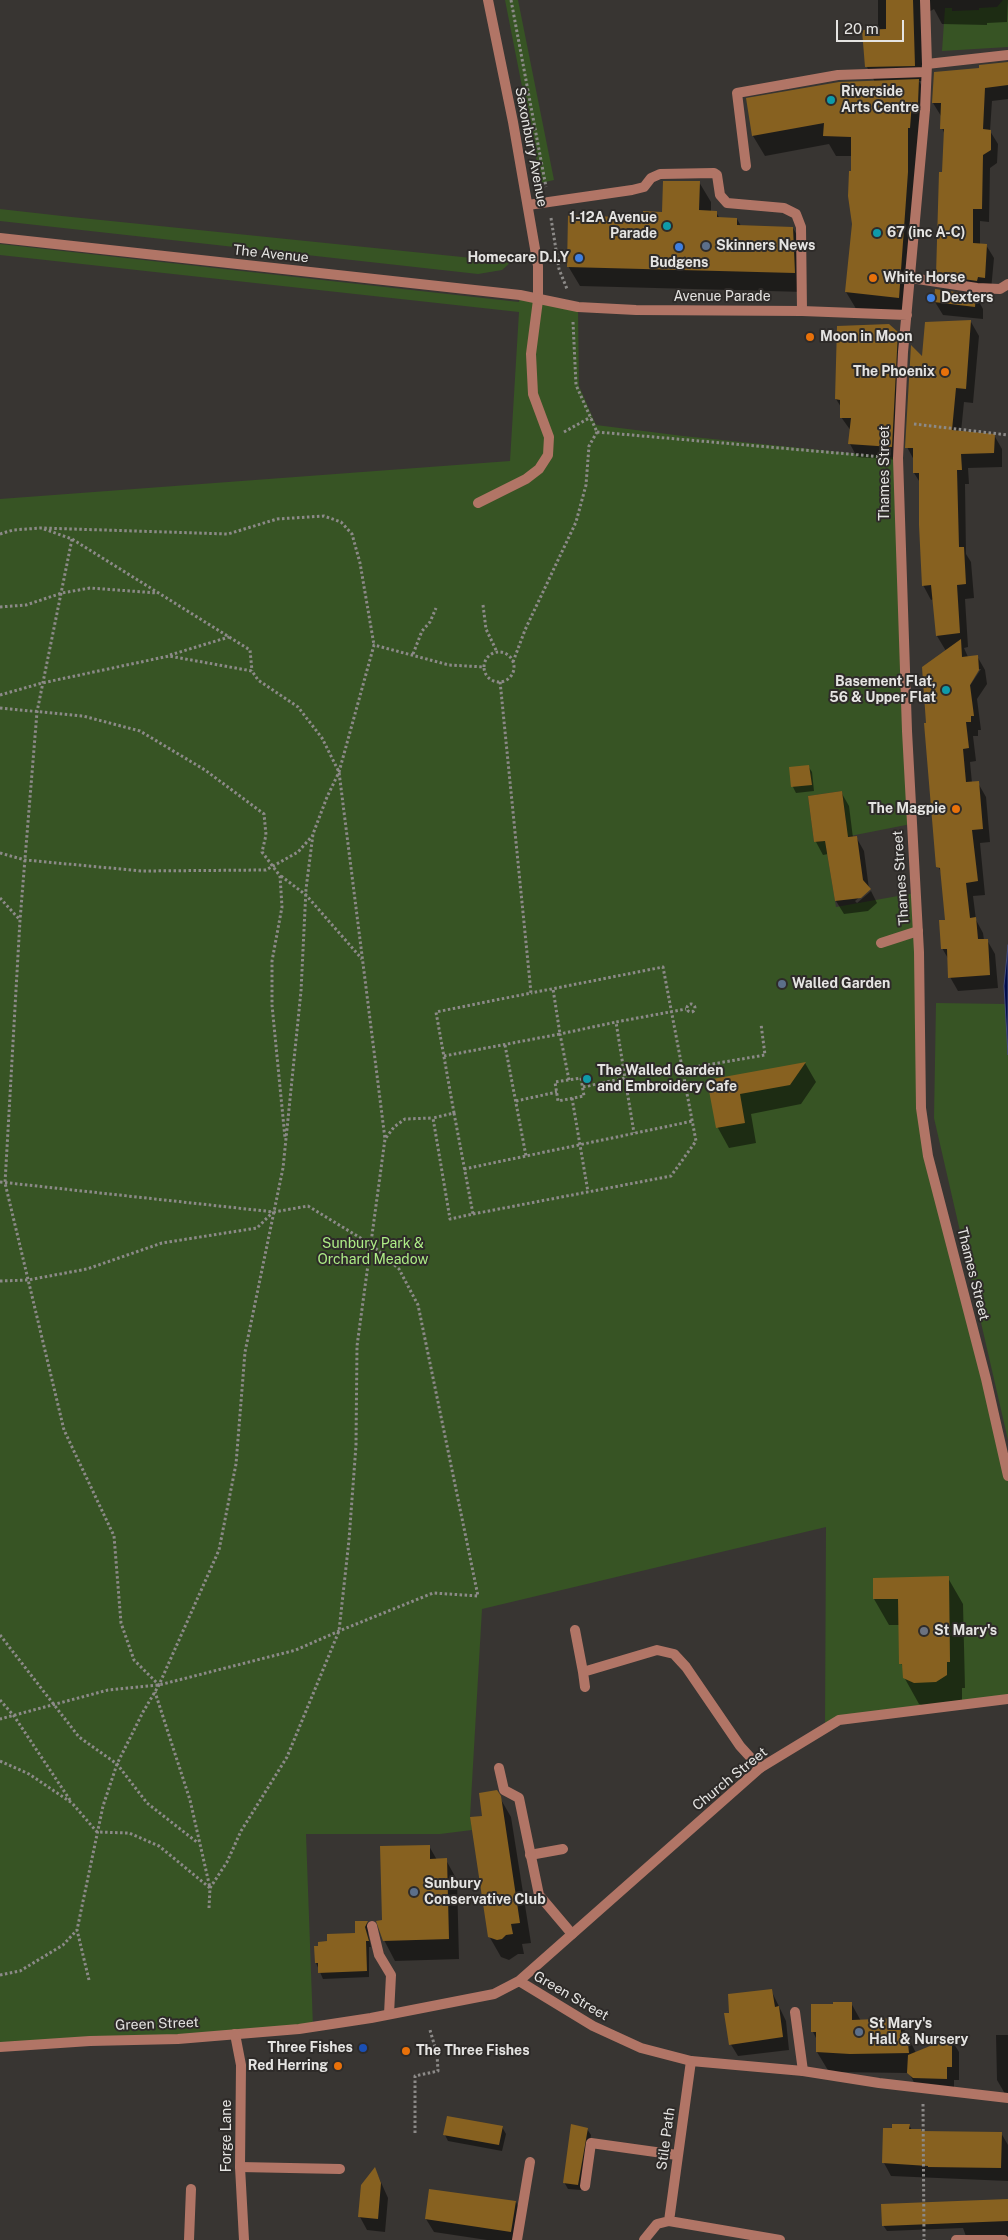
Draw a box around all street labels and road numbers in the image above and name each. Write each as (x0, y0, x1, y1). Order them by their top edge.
street label: Saxonbury Avenue (511, 86, 551, 208)
street label: The Avenue (232, 242, 310, 266)
street label: Avenue Parade (673, 289, 771, 305)
street label: Thames Street (877, 425, 893, 521)
street label: Thames Street (889, 830, 913, 926)
street label: Thames Street (953, 1226, 993, 1322)
street label: Church Street (689, 1744, 771, 1814)
street label: Green Street (530, 1968, 612, 2024)
street label: Green Street (115, 2014, 199, 2034)
street label: Forge Lane (219, 2100, 235, 2172)
street label: Stile Path (653, 2107, 679, 2171)

